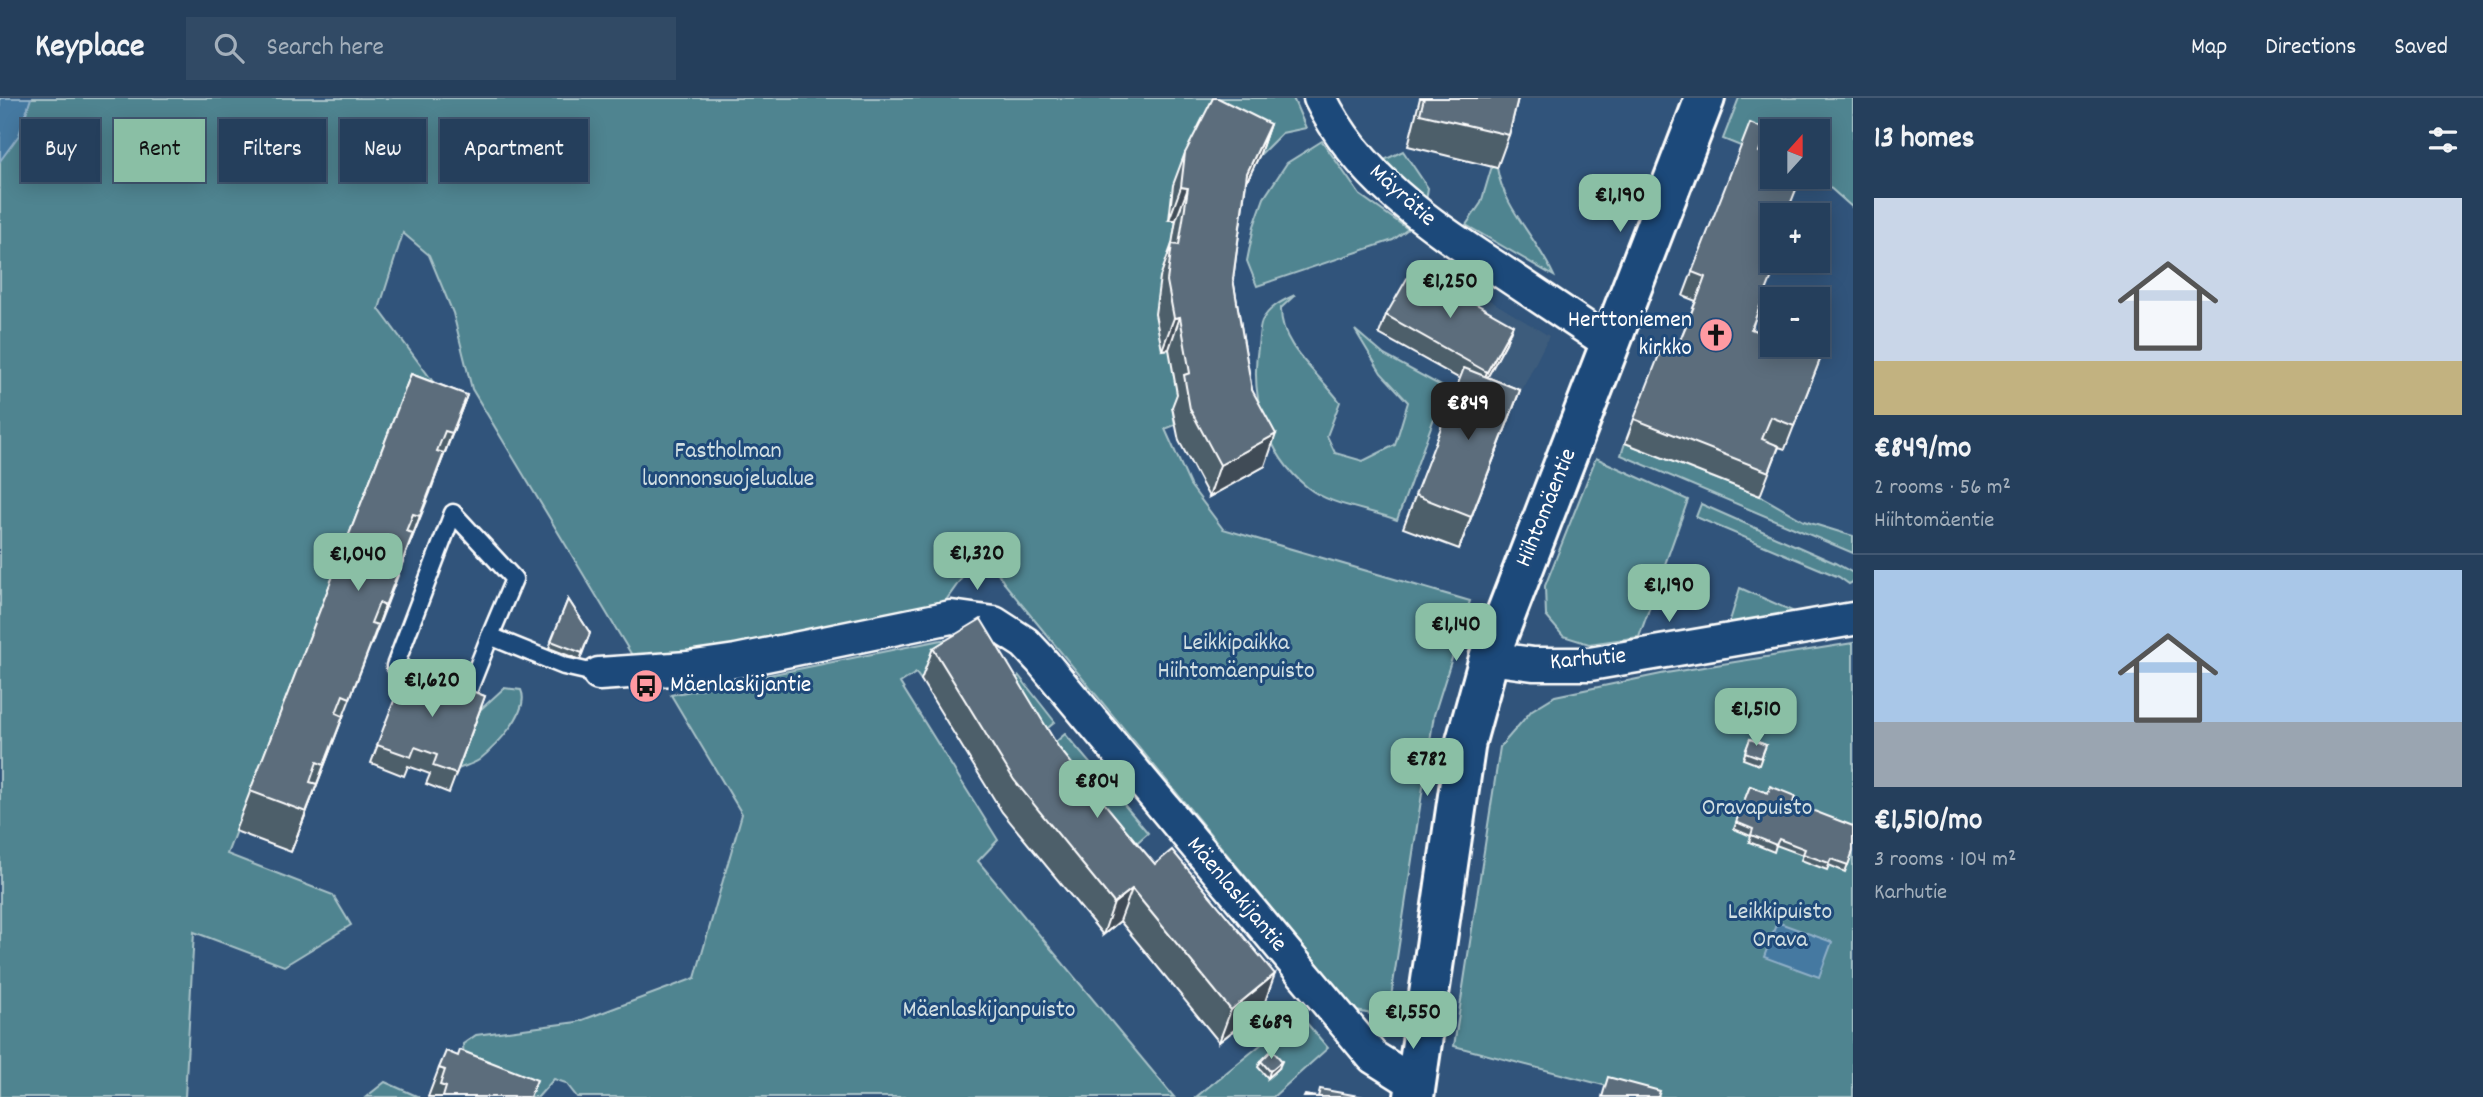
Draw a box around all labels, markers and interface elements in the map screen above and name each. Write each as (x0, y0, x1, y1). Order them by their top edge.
search box (186, 17, 676, 80)
text: Keyplace (35, 25, 144, 72)
icon: search (210, 29, 248, 67)
text: Search here (266, 30, 384, 67)
text: Map (2191, 31, 2227, 65)
text: Directions (2265, 31, 2356, 65)
text: Saved (2394, 31, 2448, 65)
chip: Buy (21, 119, 100, 182)
chip: Rent (114, 119, 205, 182)
chip: Filters (219, 119, 326, 182)
chip: New (340, 119, 426, 182)
chip: Apartment (440, 119, 588, 182)
north arrow (1760, 119, 1830, 189)
map controls (1760, 119, 1830, 357)
text: 13 homes (1874, 119, 1974, 162)
icon: filters (2424, 121, 2462, 159)
street label: Mäyrätie (1361, 156, 1443, 236)
pin: €1,190 (1563, 174, 1677, 234)
text: €1,190 (1595, 180, 1645, 213)
button: + (1760, 203, 1830, 273)
icon: home (2105, 243, 2231, 369)
pin: €1,250 (1393, 260, 1507, 320)
text: €1,250 (1422, 266, 1478, 299)
button: − (1760, 287, 1830, 357)
place label: Herttoniemen kirkko (1568, 304, 1692, 366)
church icon: Herttoniemen kirkko (1697, 316, 1735, 354)
pin: €849 (1427, 382, 1509, 442)
text: €849 (1447, 388, 1489, 421)
text: €849/mo (1874, 429, 1971, 472)
park label: Fastholman luonnonsuojelualue (642, 435, 814, 497)
street label: Hiihtomäentie (1508, 443, 1586, 573)
text: 2 rooms · 56 m² (1874, 472, 2011, 505)
text: Hiihtomäentie (1874, 505, 1994, 538)
pin: €1,320 (920, 532, 1034, 592)
pin: €1,040 (301, 533, 415, 593)
text: €1,320 (949, 538, 1005, 571)
text: €1,040 (330, 539, 386, 572)
pin: €1,190 (1612, 564, 1726, 624)
text: €1,190 (1644, 570, 1694, 603)
pin: €1,140 (1399, 603, 1513, 663)
text: €1,140 (1431, 609, 1481, 642)
icon: home (2105, 615, 2231, 741)
park label: Leikkipaikka Hiihtomäenpuisto (1157, 627, 1315, 689)
street label: Karhutie (1548, 640, 1628, 680)
pin: €1,620 (375, 660, 489, 719)
text: €1,620 (404, 665, 460, 698)
bus stop icon: Mäenlaskijantie (627, 667, 665, 705)
place label: Mäenlaskijantie (670, 669, 811, 703)
pin: €1,510 (1699, 688, 1813, 748)
text: €1,510 (1731, 694, 1781, 727)
pin: €782 (1386, 738, 1468, 798)
text: €782 (1407, 744, 1447, 777)
pin: €804 (1056, 760, 1138, 820)
text: €804 (1075, 766, 1119, 799)
park label: Oravapuisto (1702, 792, 1812, 826)
text: €1,510/mo (1874, 801, 1982, 844)
street label: Mäenlaskijantie (1178, 830, 1294, 960)
text: 3 rooms · 104 m² (1874, 844, 2016, 877)
text: Karhutie (1874, 877, 1947, 910)
park label: Leikkipuisto Orava (1728, 896, 1832, 958)
pin: €1,550 (1356, 992, 1470, 1051)
park label: Mäenlaskijanpuisto (902, 994, 1076, 1028)
text: €1,550 (1385, 997, 1441, 1030)
pin: €689 (1230, 1002, 1312, 1061)
text: €689 (1249, 1007, 1293, 1040)

